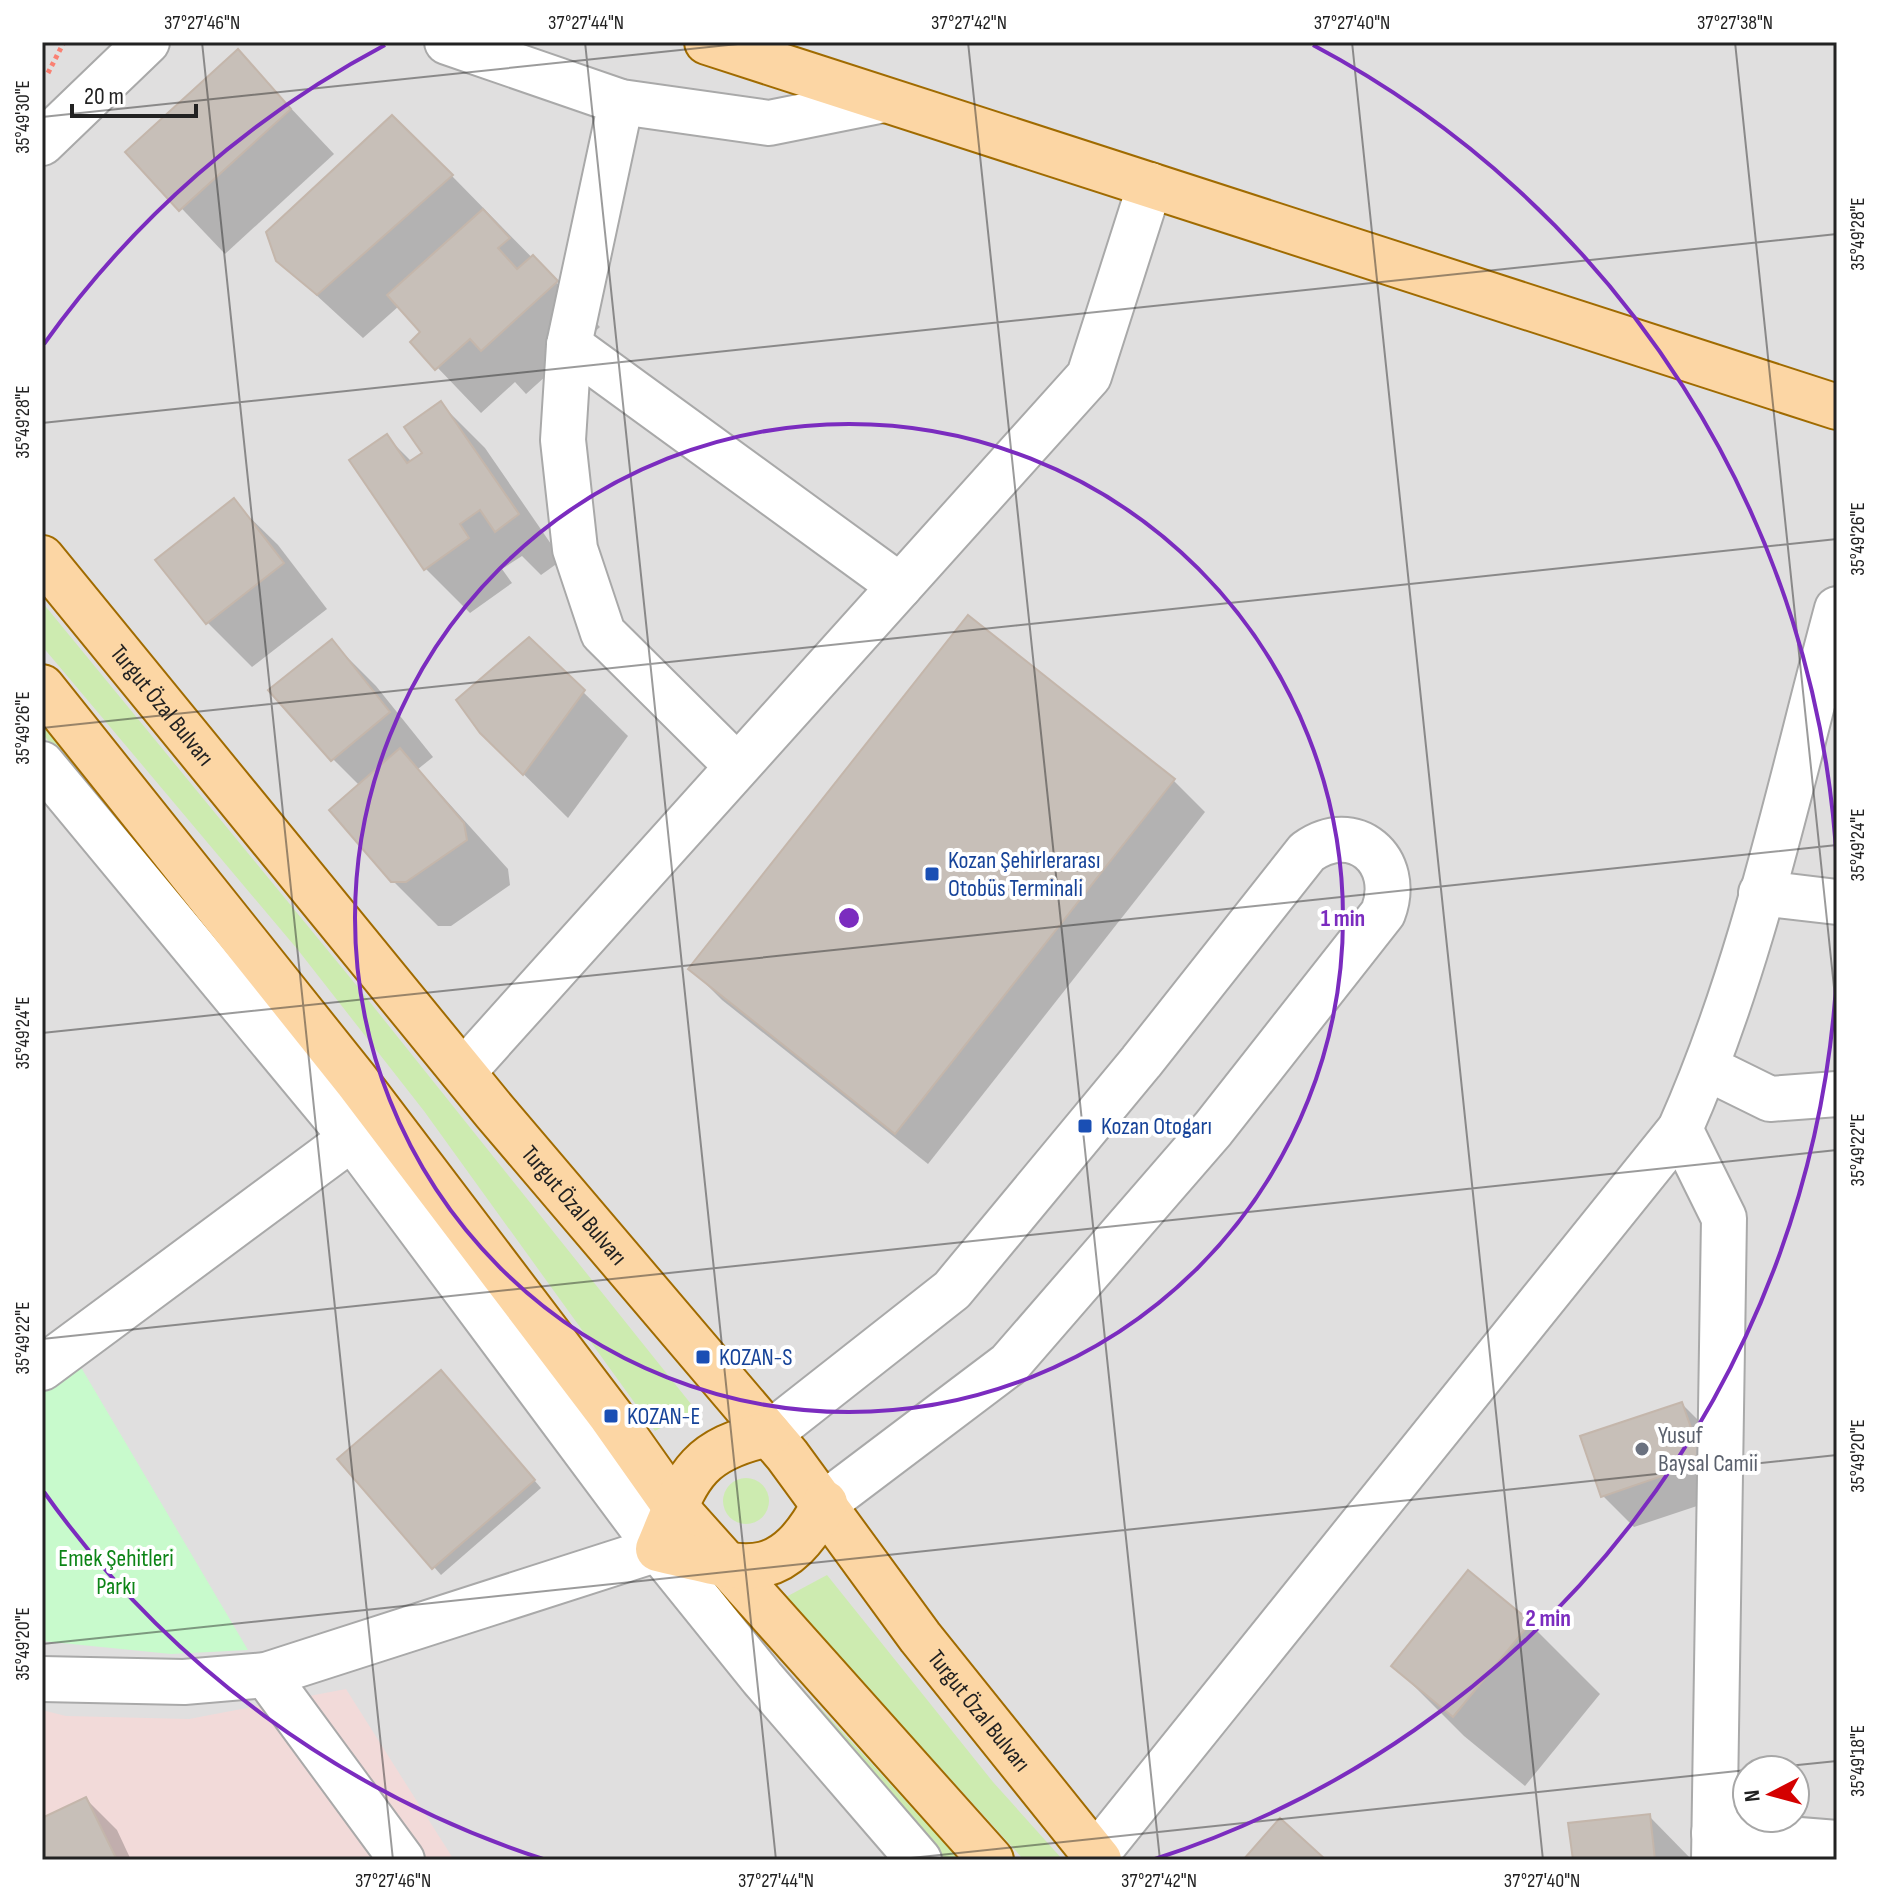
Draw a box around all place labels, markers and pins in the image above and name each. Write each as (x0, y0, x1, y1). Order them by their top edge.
place label: Kozan Şehirlerarası Otobüs Terminali (948, 846, 1100, 903)
marker: Kozan Şehirlerarası Otobüs Terminali (923, 865, 941, 883)
centre of rings (835, 904, 863, 932)
place label: Kozan Otogarı (1101, 1112, 1212, 1141)
marker: Kozan Otogarı (1076, 1117, 1094, 1135)
place label: KOZAN-S (719, 1343, 793, 1372)
marker: KOZAN-S (694, 1348, 712, 1366)
place label: KOZAN-E (627, 1402, 700, 1431)
marker: KOZAN-E (602, 1407, 620, 1425)
place label: Yusuf Baysal Camii (1658, 1421, 1758, 1478)
marker: Yusuf Baysal Camii (1633, 1440, 1651, 1458)

